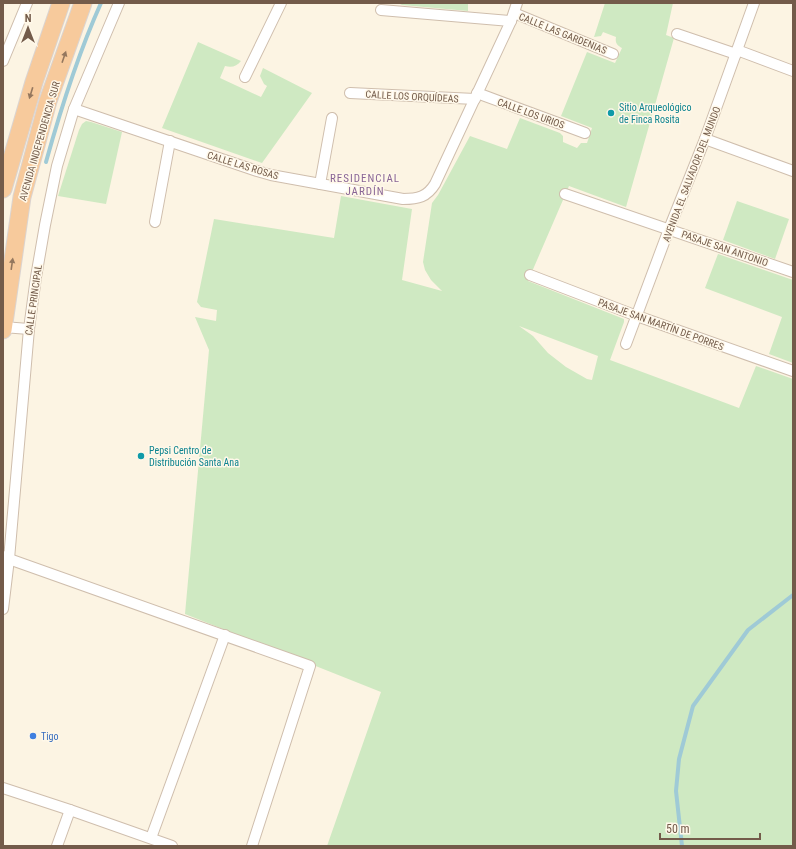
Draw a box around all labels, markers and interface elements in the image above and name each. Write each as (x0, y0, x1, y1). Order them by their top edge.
north arrow (8, 8, 48, 48)
street label: CALLE LAS GARDENIAS (517, 11, 608, 56)
text: N (25, 12, 32, 25)
one-way arrow (61, 50, 67, 62)
street label: AVENIDA INDEPENDENCIA SUR (17, 80, 62, 202)
one-way arrow (28, 87, 34, 99)
street label: CALLE LOS ORQUÍDEAS (365, 88, 459, 104)
street label: CALLE LOS URIOS (496, 96, 566, 131)
place label: Sitio Arqueológico de Finca Rosita (619, 102, 692, 125)
street label: AVENIDA EL SALVADOR DEL MUNDO (660, 105, 722, 244)
marker: Sitio Arqueológico de Finca Rosita (606, 108, 616, 118)
street label: CALLE LAS ROSAS (206, 149, 280, 182)
district label: RESIDENCIAL JARDÍN (330, 172, 400, 198)
street label: PASAJE SAN ANTONIO (680, 228, 770, 268)
one-way arrow (9, 258, 15, 270)
street label: CALLE PRINCIPAL (23, 264, 44, 336)
street label: PASAJE SAN MARTÍN DE PORRES (596, 296, 726, 352)
place label: Pepsi Centro de Distribución Santa Ana (149, 445, 239, 468)
marker: Pepsi Centro de Distribución Santa Ana (136, 451, 146, 461)
marker: Tigo (28, 731, 38, 741)
place label: Tigo (41, 731, 58, 742)
scale bar (660, 815, 760, 841)
text: 50 m (666, 822, 690, 836)

